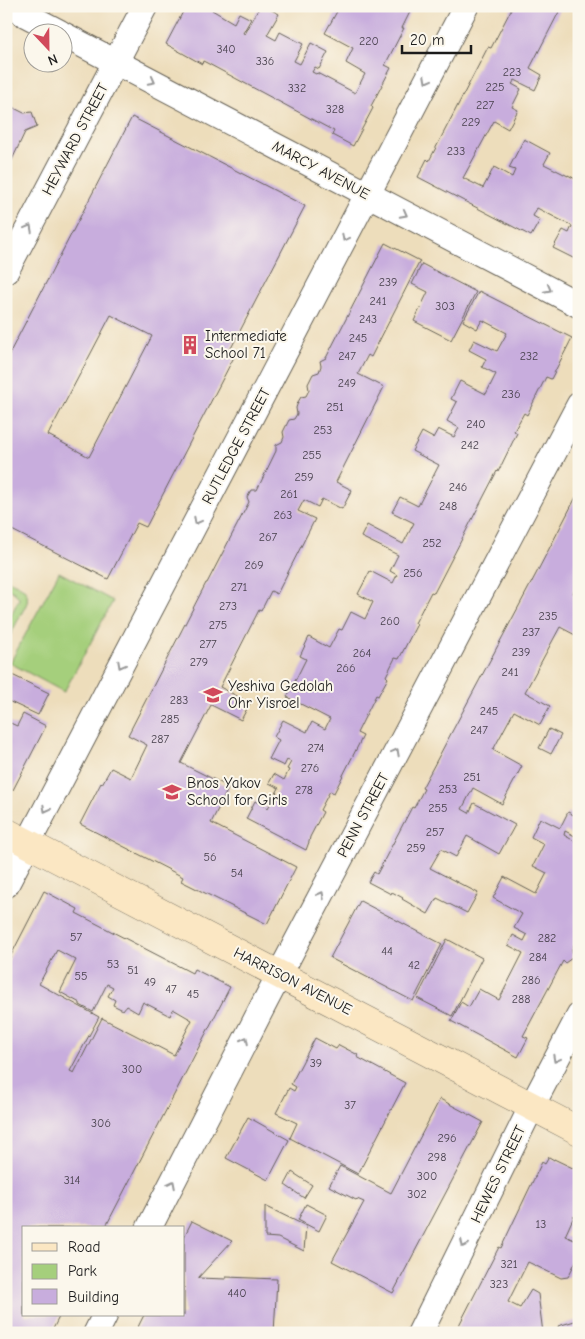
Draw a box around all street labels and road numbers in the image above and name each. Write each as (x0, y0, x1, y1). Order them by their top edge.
street label: HEYWARD STREET (38, 80, 112, 198)
street label: MARCY AVENUE (269, 137, 373, 203)
street label: RUTLEDGE STREET (198, 385, 274, 507)
street label: PENN STREET (333, 769, 393, 860)
street label: HARRISON AVENUE (231, 943, 355, 1019)
street label: HEWES STREET (467, 1122, 529, 1226)

